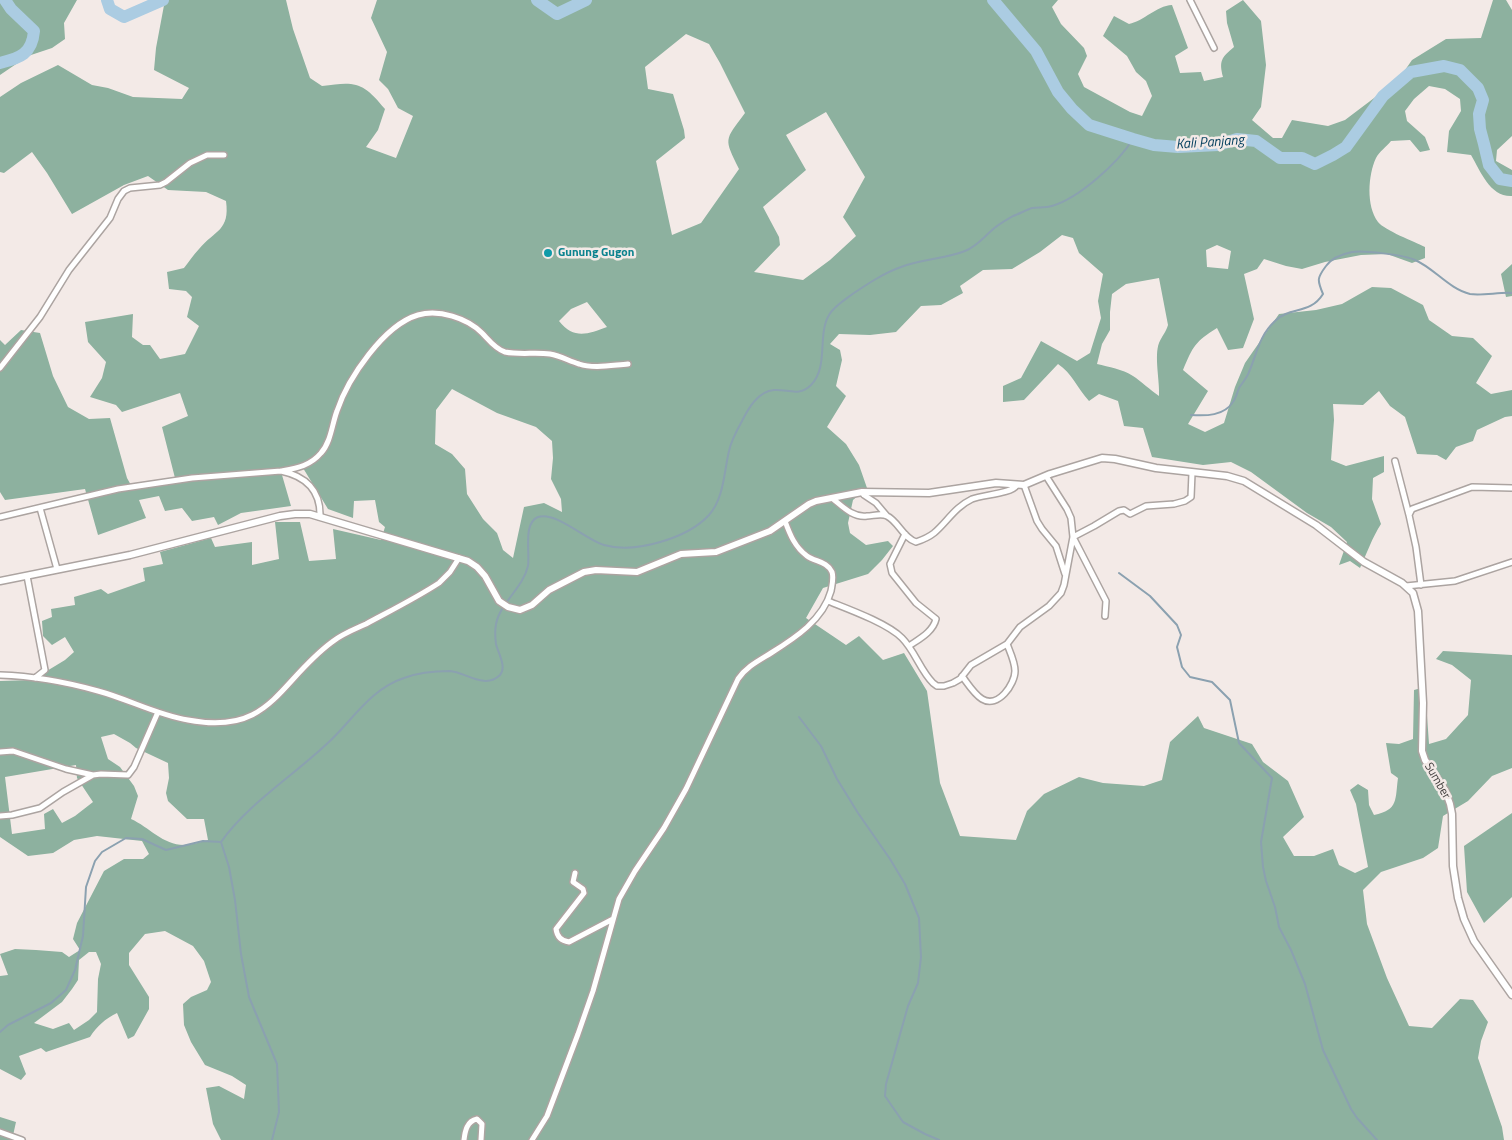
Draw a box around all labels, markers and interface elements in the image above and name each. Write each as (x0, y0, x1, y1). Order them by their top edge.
water label: Kali Panjang (1175, 132, 1245, 154)
place label: Gunung Gugon (558, 246, 634, 260)
marker: Gunung Gugon (542, 247, 554, 259)
street label: Sumber (1421, 760, 1453, 802)

